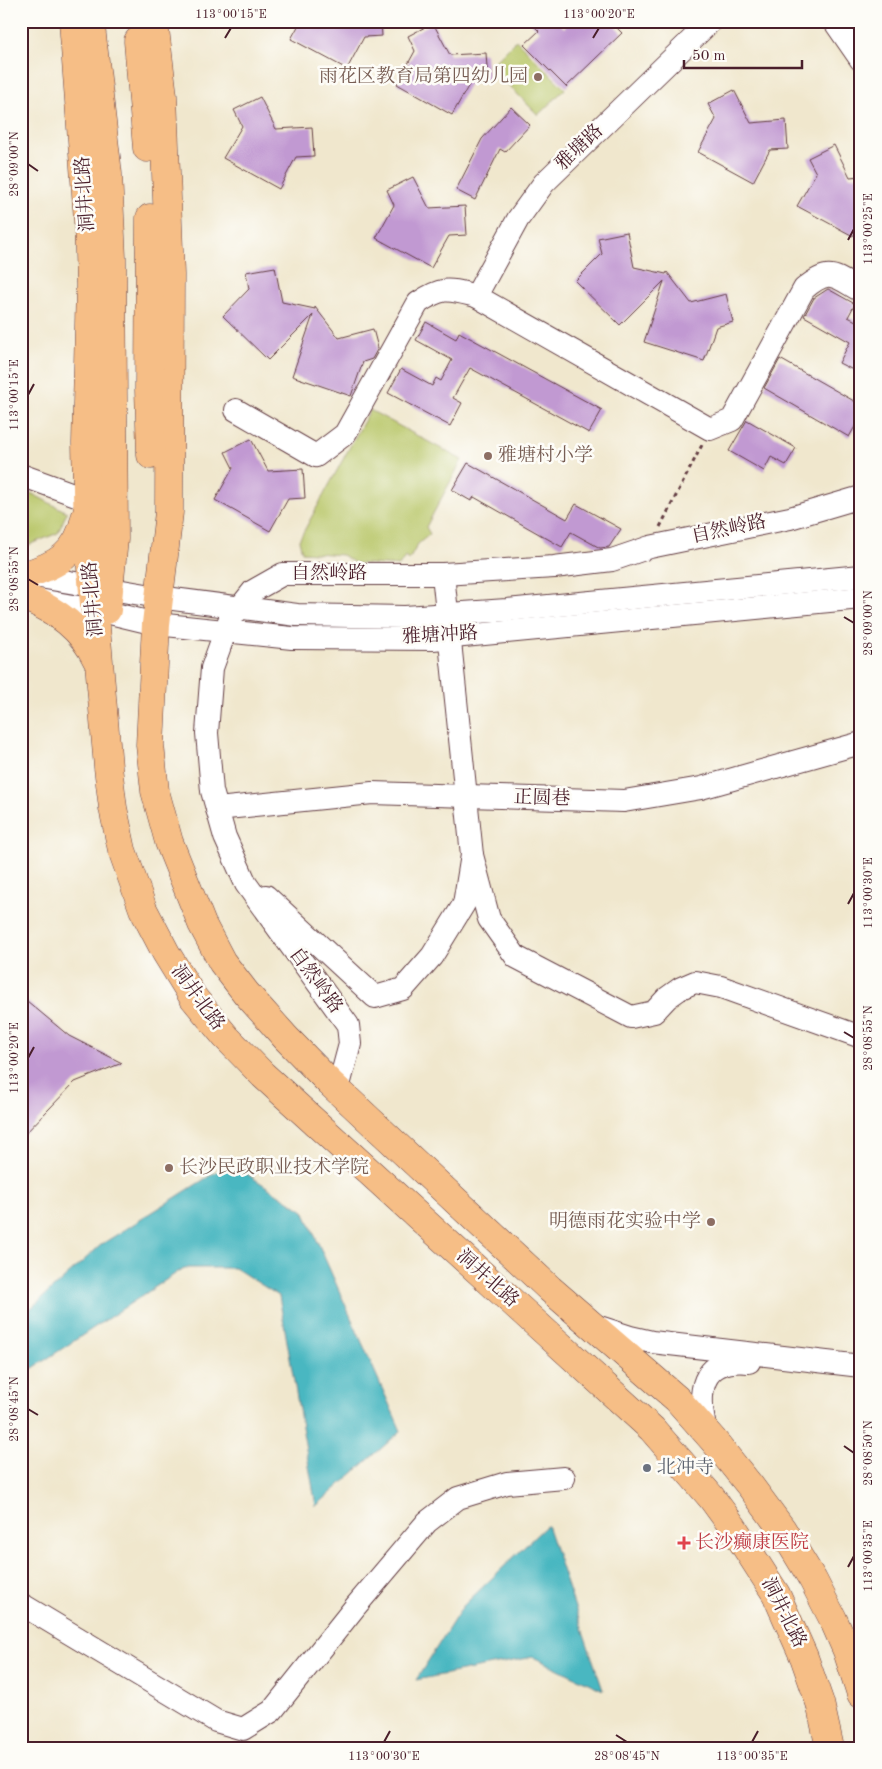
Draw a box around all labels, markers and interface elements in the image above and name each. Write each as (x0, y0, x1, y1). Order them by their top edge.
text: 113°00'15"E (195, 8, 267, 21)
text: 113°00'20"E (563, 9, 635, 21)
scale bar (684, 38, 802, 70)
text: 50 m (692, 49, 726, 64)
place label: 雨花区教育局第四幼儿园 (319, 65, 528, 87)
marker: 雨花区教育局第四幼儿园 (532, 71, 544, 83)
street label: 雅塘路 (551, 119, 607, 175)
text: 28°09'00"N (9, 131, 21, 197)
street label: 洞井北路 (72, 155, 98, 233)
text: 113°00'25"E (862, 193, 875, 265)
text: 113°00'15"E (8, 359, 21, 431)
place label: 雅塘村小学 (498, 444, 593, 466)
marker: 雅塘村小学 (482, 450, 494, 462)
street label: 自然岭路 (689, 510, 768, 547)
text: 28°08'55"N (8, 546, 21, 612)
street label: 洞井北路 (79, 560, 107, 638)
street label: 自然岭路 (291, 562, 367, 584)
text: 28°09'00"N (863, 590, 875, 656)
street label: 雅塘冲路 (401, 622, 478, 647)
street label: 正圆巷 (513, 787, 571, 809)
text: 113°00'30"E (863, 857, 875, 929)
street label: 自然岭路 (285, 943, 347, 1017)
street label: 洞井北路 (167, 960, 229, 1034)
text: 28°08'55"N (862, 1005, 875, 1071)
text: 113°00'20"E (9, 1022, 21, 1094)
place label: 长沙民政职业技术学院 (179, 1156, 369, 1178)
marker: 长沙民政职业技术学院 (163, 1162, 175, 1174)
place label: 明德雨花实验中学 (549, 1211, 701, 1232)
marker: 明德雨花实验中学 (705, 1216, 717, 1228)
street label: 洞井北路 (452, 1245, 523, 1311)
text: 28°08'45"N (8, 1376, 21, 1442)
text: 28°08'50"N (862, 1420, 875, 1486)
place label: 北冲寺 (657, 1457, 714, 1478)
marker: 北冲寺 (641, 1462, 653, 1474)
text: 113°00'35"E (862, 1520, 875, 1592)
place label: 长沙癫康医院 (695, 1531, 809, 1553)
marker: 长沙癫康医院 (677, 1536, 691, 1550)
street label: 洞井北路 (757, 1574, 811, 1651)
text: 28°08'45"N (594, 1750, 660, 1763)
text: 113°00'35"E (716, 1750, 788, 1763)
text: 113°00'30"E (348, 1751, 420, 1763)

